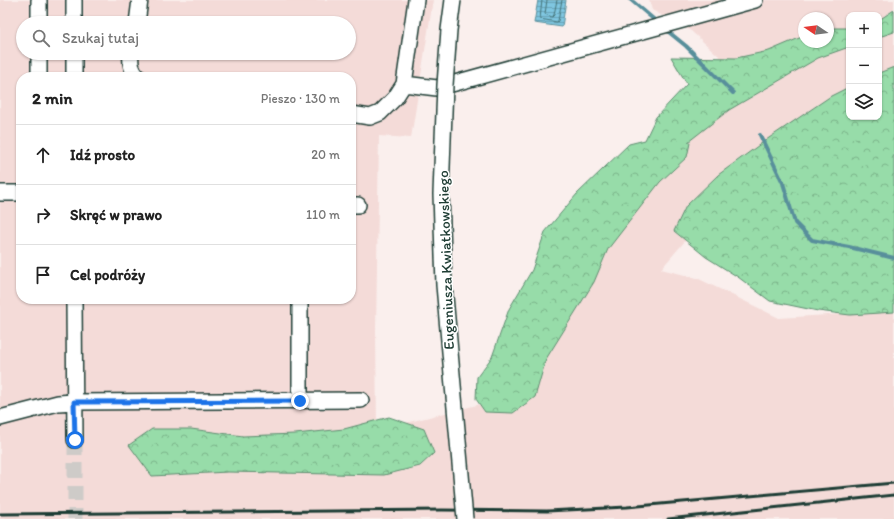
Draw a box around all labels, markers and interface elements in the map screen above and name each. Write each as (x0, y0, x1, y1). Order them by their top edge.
north arrow (798, 12, 834, 48)
map controls (846, 12, 882, 120)
button: + (846, 12, 882, 48)
search box (16, 16, 356, 60)
icon: search (30, 27, 52, 49)
text: Szukaj tutaj (62, 29, 139, 47)
button: − (846, 48, 882, 84)
button: layers (846, 84, 882, 120)
text: 2 min (32, 88, 72, 108)
text: Pieszo · 130 m (261, 91, 340, 106)
icon: ahead (32, 144, 54, 166)
text: Idź prosto (70, 146, 135, 164)
text: 20 m (311, 147, 340, 162)
street label: Eugeniusza Kwiatkowskiego (434, 170, 458, 350)
icon: right (32, 204, 54, 226)
text: Skręć w prawo (70, 206, 162, 224)
text: 110 m (306, 207, 340, 222)
icon: arrive (32, 264, 54, 286)
text: Cel podróży (70, 266, 145, 284)
route end (291, 392, 309, 410)
route start (66, 431, 84, 449)

